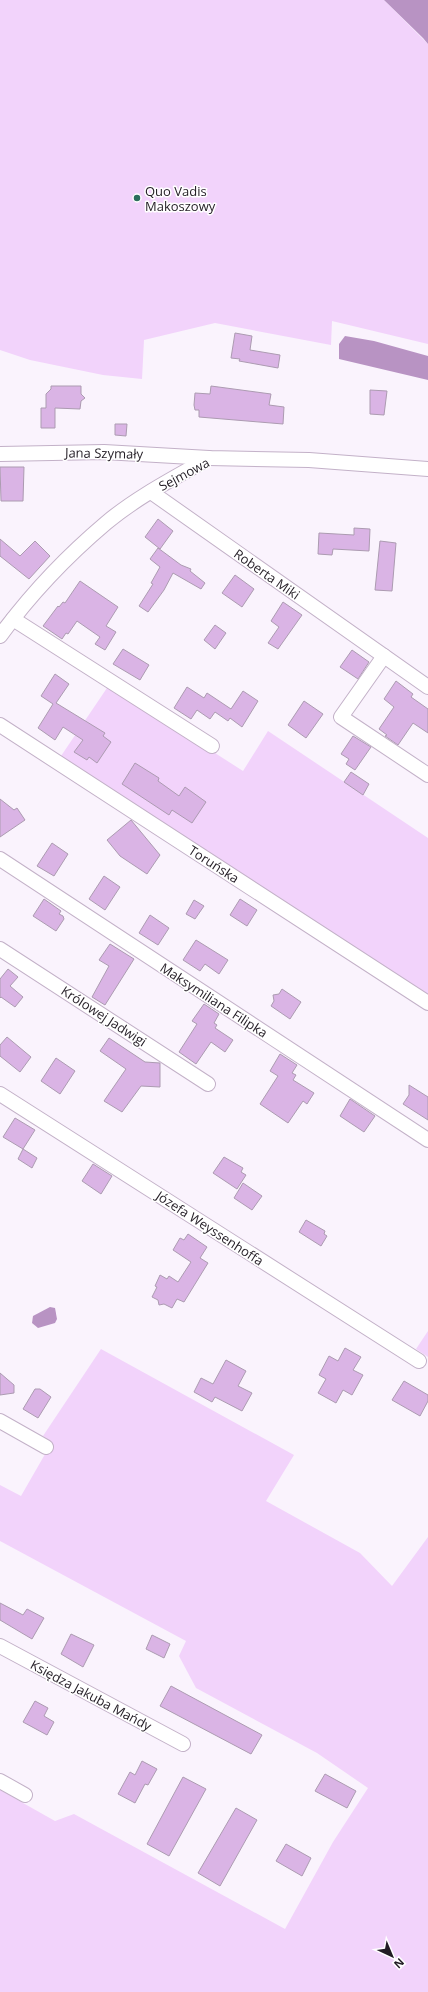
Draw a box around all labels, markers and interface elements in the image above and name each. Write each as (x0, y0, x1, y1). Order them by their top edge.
place label: Quo Vadis Makoszowy (145, 182, 216, 215)
marker: Quo Vadis Makoszowy (132, 193, 142, 203)
street label: Jana Szymały (63, 443, 144, 463)
street label: Sejmowa (156, 453, 212, 495)
street label: Roberta Miki (230, 545, 304, 603)
street label: Toruńska (185, 841, 243, 887)
street label: Maksymiliana Filipka (157, 958, 271, 1042)
street label: Królowej Jadwigi (58, 982, 150, 1050)
street label: Józefa Weyssenhoffa (151, 1185, 267, 1270)
street label: Księdza Jakuba Mańdy (27, 1655, 155, 1735)
north arrow (372, 1936, 412, 1976)
text: N (391, 1955, 408, 1972)

